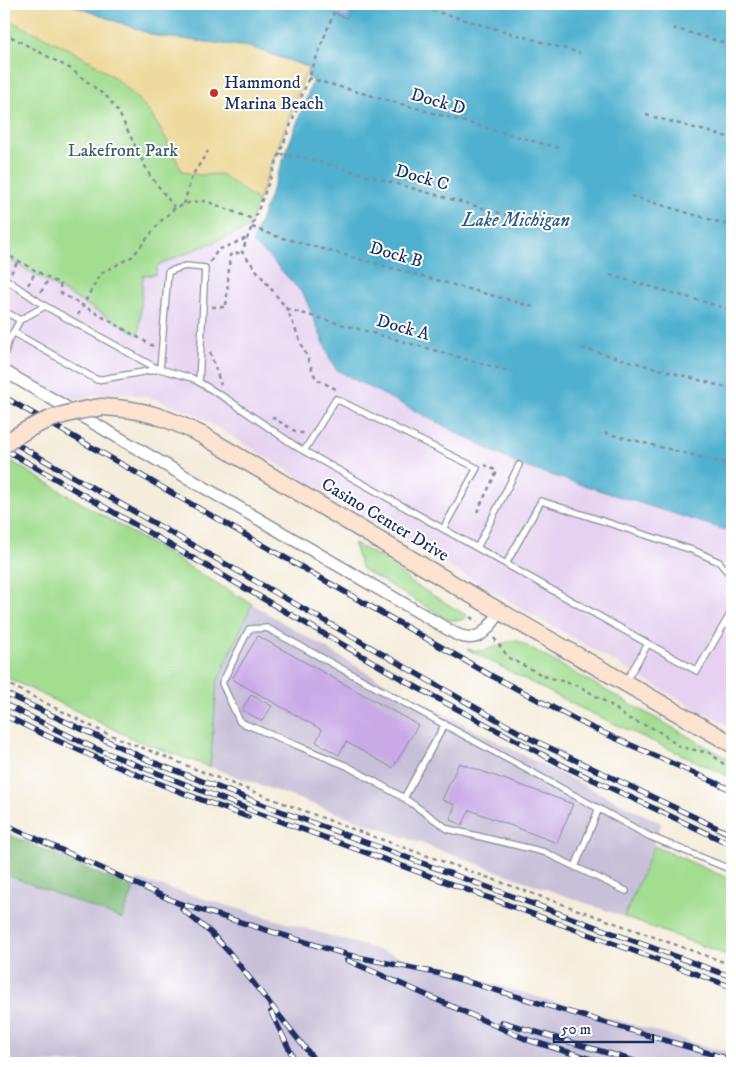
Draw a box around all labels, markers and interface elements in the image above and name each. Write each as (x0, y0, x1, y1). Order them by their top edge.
place label: Hammond Marina Beach (224, 72, 325, 115)
street label: Dock D (408, 84, 468, 120)
marker: Hammond Marina Beach (208, 87, 220, 99)
park label: Lakefront Park (68, 140, 178, 162)
street label: Dock C (393, 160, 451, 196)
water label: Lake Michigan (461, 209, 570, 232)
street label: Dock B (367, 237, 425, 273)
street label: Dock A (374, 310, 433, 346)
street label: Casino Center Drive (317, 473, 453, 567)
scale bar (554, 1012, 652, 1044)
text: 50 m (561, 1020, 591, 1039)

